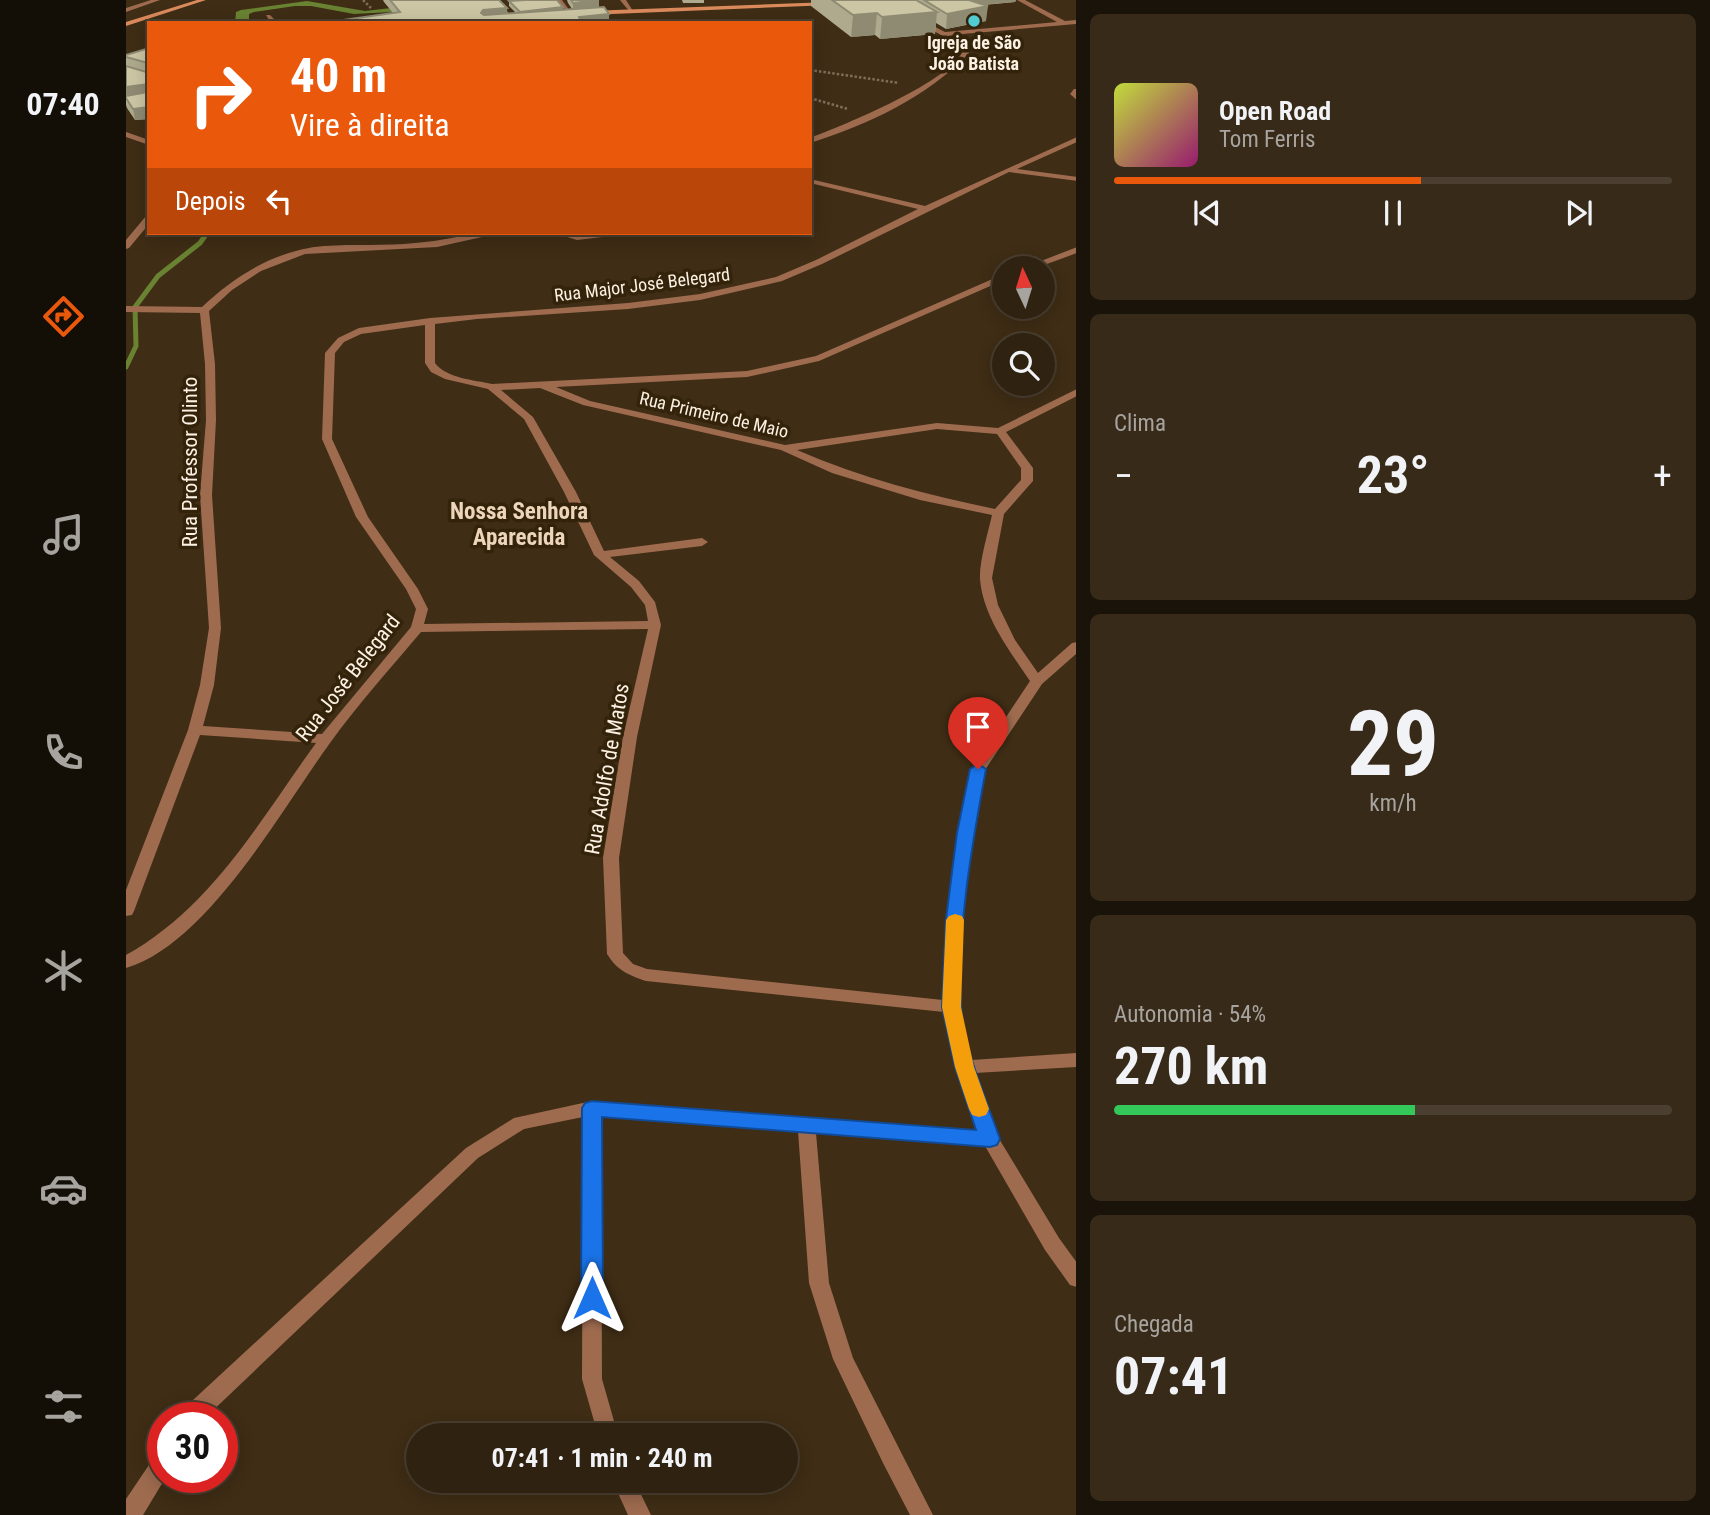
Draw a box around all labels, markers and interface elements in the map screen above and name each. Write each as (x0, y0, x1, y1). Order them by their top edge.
marker: Igreja de São João Batista (966, 13, 982, 29)
place label: Igreja de São João Batista (927, 32, 1021, 74)
text: 40 m (290, 47, 387, 104)
icon: right (175, 49, 266, 140)
text: 07:40 (26, 85, 100, 123)
text: Open Road (1219, 96, 1331, 126)
text: Vire à direita (290, 106, 450, 144)
text: Tom Ferris (1219, 126, 1315, 153)
icon: left (260, 182, 298, 220)
text: Depois (175, 186, 246, 216)
icon: previous (1188, 194, 1226, 232)
icon: pause (1374, 194, 1412, 232)
icon: next (1560, 194, 1598, 232)
north arrow (992, 256, 1055, 318)
map controls (992, 256, 1055, 396)
street label: Rua Major José Belegard (553, 263, 731, 306)
icon: directions (39, 292, 88, 341)
button: search (992, 333, 1055, 396)
street label: Rua Professor Olinto (178, 377, 202, 547)
street label: Rua Primeiro de Maio (638, 387, 791, 442)
text: Clima (1114, 410, 1166, 437)
text: 23° (1357, 445, 1429, 506)
text: − (1114, 454, 1133, 498)
text: + (1653, 454, 1672, 498)
district label: Nossa Senhora Aparecida (450, 498, 588, 551)
icon: music (39, 510, 88, 559)
street label: Rua José Belegard (291, 610, 405, 746)
street label: Rua Adolfo de Matos (580, 682, 634, 856)
text: 29 (1347, 691, 1439, 797)
pin (948, 697, 1008, 769)
icon: arrive (959, 708, 997, 746)
icon: phone (39, 728, 88, 777)
text: km/h (1369, 790, 1417, 817)
icon: climate (39, 946, 88, 995)
text: Autonomia · 54% (1114, 1001, 1266, 1028)
text: 270 km (1114, 1036, 1268, 1097)
icon: car (39, 1164, 88, 1213)
position arrow (555, 1261, 629, 1335)
text: Chegada (1114, 1311, 1194, 1338)
text: 07:41 (1114, 1346, 1233, 1407)
icon: filters (39, 1382, 88, 1431)
speed limit sign: 30 (147, 1402, 238, 1493)
text: 07:41 · 1 min · 240 m (492, 1443, 712, 1473)

